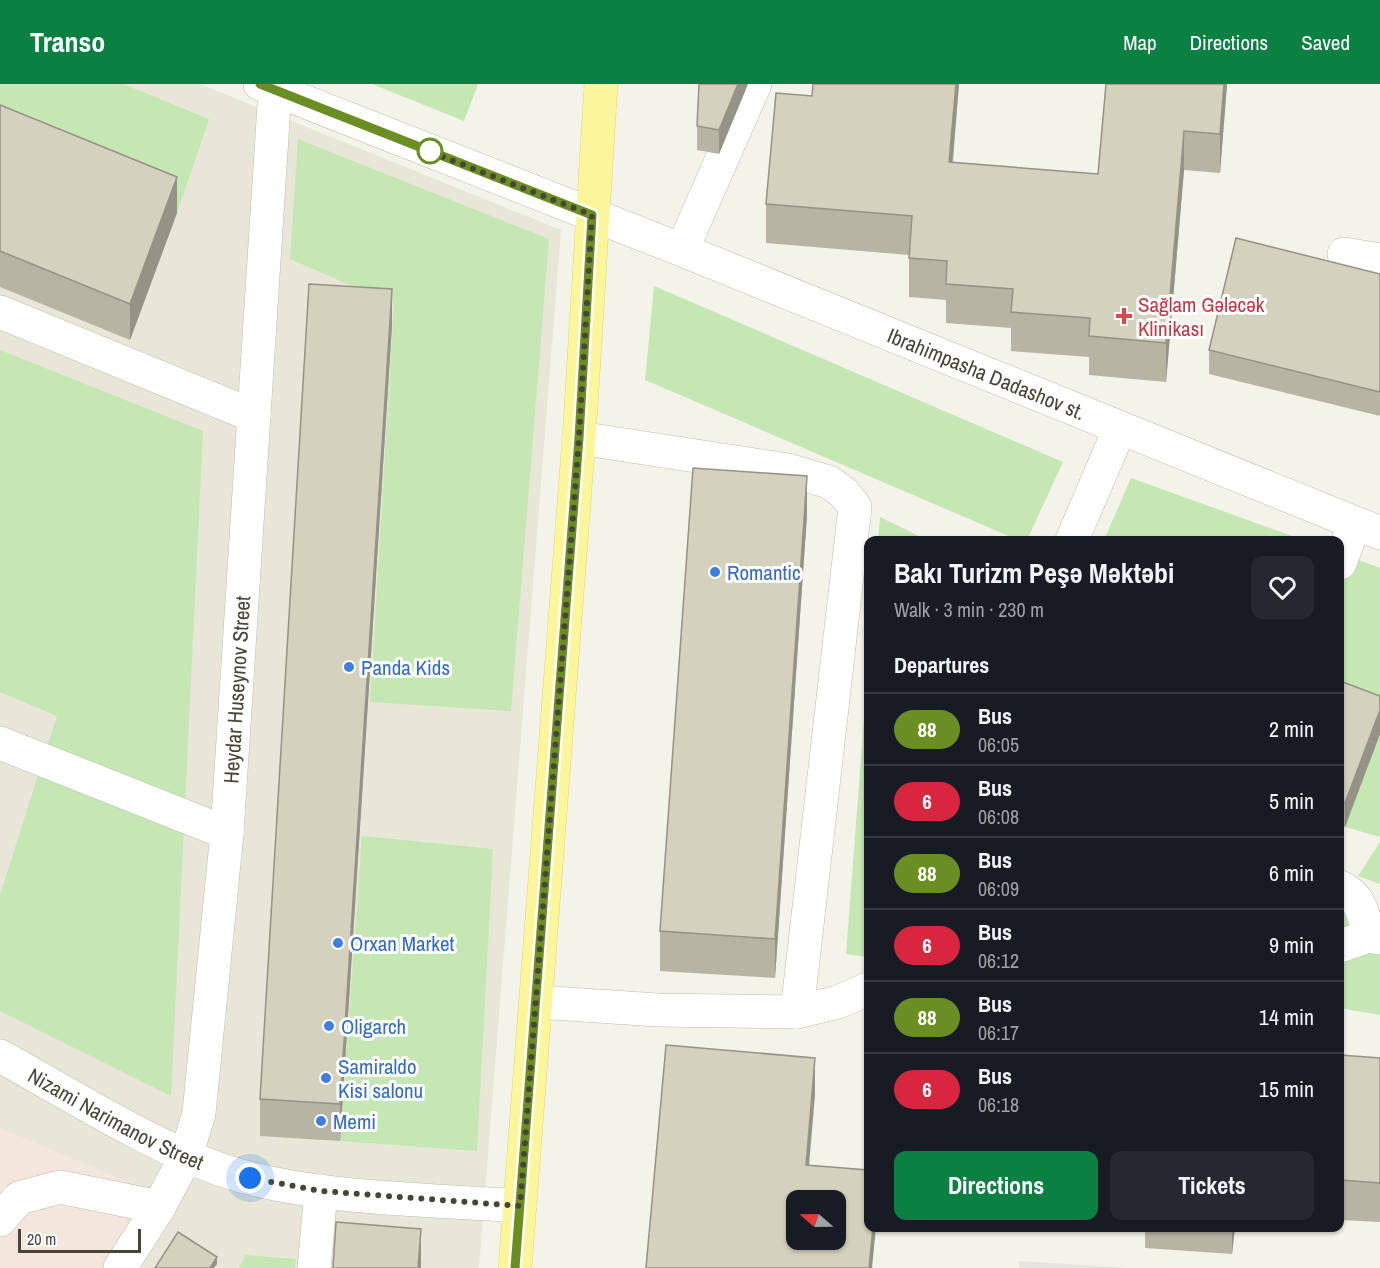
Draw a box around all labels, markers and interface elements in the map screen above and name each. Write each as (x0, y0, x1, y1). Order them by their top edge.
text: Transo (30, 23, 105, 61)
text: Map (1123, 28, 1157, 57)
text: Directions (1190, 28, 1268, 57)
text: Saved (1301, 28, 1350, 57)
unlabelled marker (417, 138, 443, 164)
place label: Sağlam Gələcək Klinikası (1138, 290, 1265, 343)
marker: Sağlam Gələcək Klinikası (1115, 307, 1133, 325)
street label: Ibrahimpasha Dadashov st. (883, 320, 1090, 426)
text: Bakı Turizm Peşə Məktəbi (894, 554, 1174, 592)
button: heart (1251, 556, 1314, 619)
place label: Romantic (727, 558, 801, 587)
marker: Romantic (708, 565, 722, 579)
street label: Heydar Huseynov Street (216, 595, 257, 784)
text: Walk · 3 min · 230 m (894, 596, 1044, 623)
text: Departures (894, 650, 989, 680)
place label: Panda Kids (361, 653, 450, 682)
marker: Panda Kids (342, 660, 356, 674)
text: Bus (978, 701, 1012, 731)
text: 2 min (1269, 714, 1314, 744)
text: 88 (917, 715, 937, 744)
text: 06:05 (978, 731, 1019, 758)
text: Bus (978, 773, 1012, 803)
text: 5 min (1269, 786, 1314, 816)
text: 6 (922, 787, 932, 816)
text: 06:08 (978, 803, 1019, 830)
text: Bus (978, 845, 1012, 875)
text: 6 min (1269, 858, 1314, 888)
text: 88 (917, 859, 937, 888)
text: 06:09 (978, 875, 1019, 902)
text: Bus (978, 917, 1012, 947)
place label: Orxan Market (350, 929, 455, 958)
text: 9 min (1269, 930, 1314, 960)
text: 6 (922, 931, 932, 960)
marker: Orxan Market (331, 936, 345, 950)
text: 06:12 (978, 947, 1019, 974)
text: Bus (978, 989, 1012, 1019)
text: 14 min (1259, 1002, 1314, 1032)
text: 88 (917, 1003, 937, 1032)
place label: Oligarch (341, 1012, 406, 1041)
marker: Oligarch (322, 1019, 336, 1033)
text: 06:17 (978, 1019, 1019, 1046)
place label: Samiraldo Kisi salonu (338, 1052, 423, 1105)
street label: Nizami Narimanov Street (23, 1060, 208, 1176)
text: Bus (978, 1061, 1012, 1091)
marker: Samiraldo Kisi salonu (319, 1071, 333, 1085)
text: 15 min (1259, 1074, 1314, 1104)
text: 6 (922, 1075, 932, 1104)
text: 06:18 (978, 1091, 1019, 1118)
place label: Memi (333, 1107, 376, 1136)
marker: Memi (314, 1114, 328, 1128)
button: Directions (894, 1151, 1098, 1220)
button: Tickets (1110, 1151, 1314, 1220)
your location (235, 1163, 265, 1193)
north arrow (786, 1190, 846, 1250)
map controls (786, 1190, 846, 1250)
scale bar (18, 1226, 141, 1254)
text: 20 m (27, 1228, 56, 1250)

